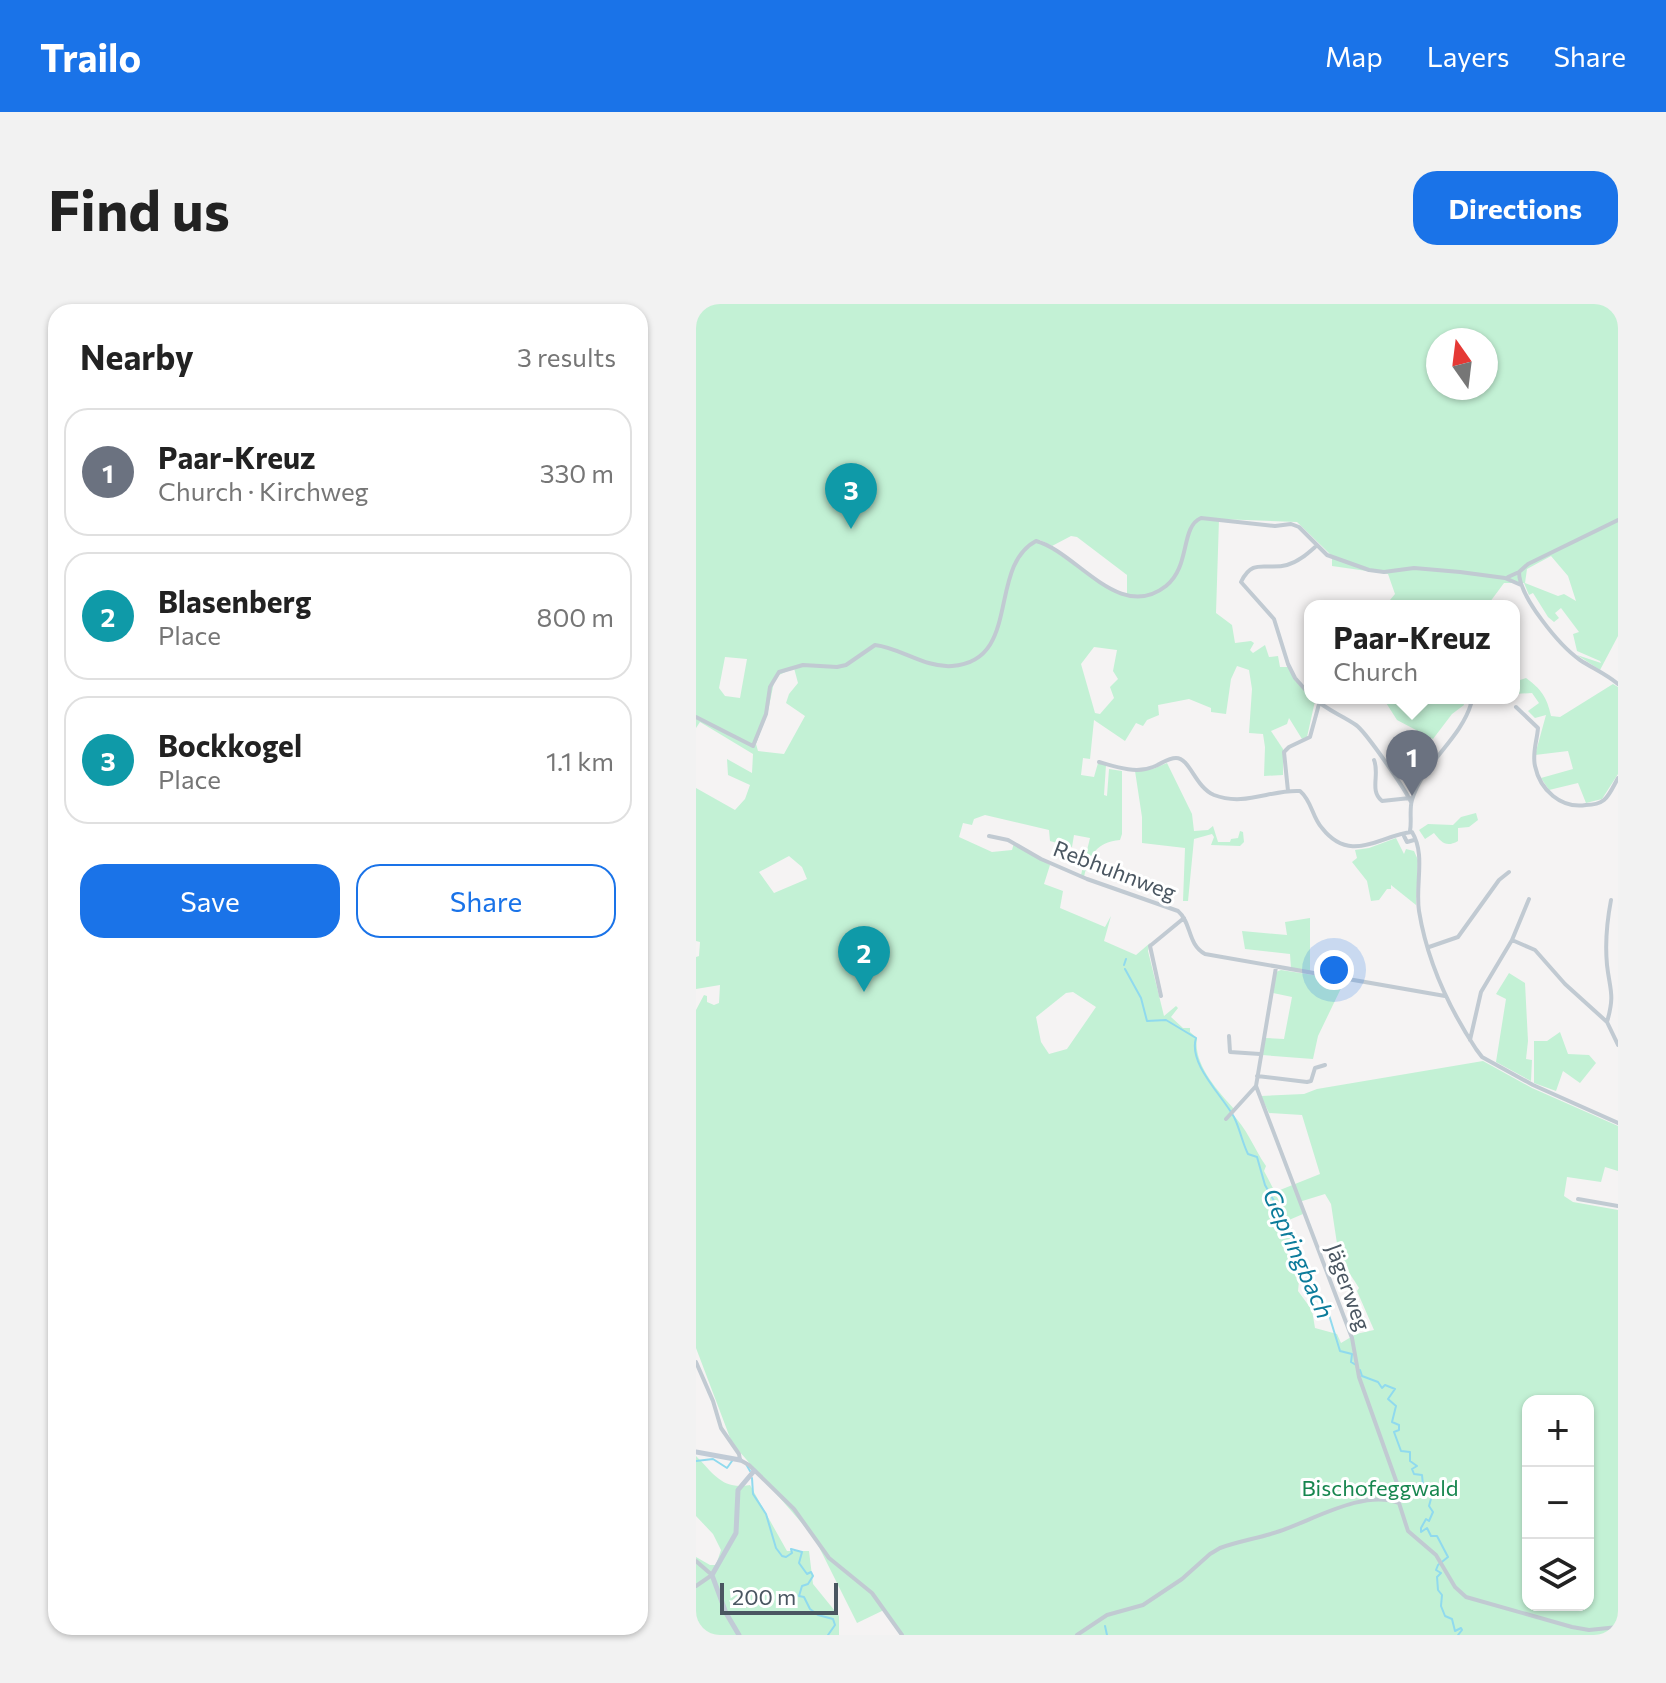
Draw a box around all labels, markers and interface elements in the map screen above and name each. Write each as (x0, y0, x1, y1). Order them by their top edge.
text: Trailo (40, 33, 141, 80)
text: Map (1325, 39, 1383, 73)
text: Layers (1427, 39, 1509, 73)
text: Share (1553, 39, 1626, 73)
button: Directions (1413, 171, 1618, 245)
text: Find us (48, 174, 230, 243)
north arrow (1426, 328, 1498, 400)
text: Nearby (80, 335, 194, 377)
text: 3 results (517, 341, 616, 372)
text: Paar-Kreuz (158, 438, 316, 475)
text: 1 (102, 457, 114, 488)
text: 330 m (540, 457, 614, 488)
pin: 3 (825, 463, 877, 529)
text: Church · Kirchweg (158, 475, 369, 506)
text: Blasenberg (158, 582, 311, 619)
popup (1304, 600, 1520, 704)
text: 2 (101, 601, 115, 632)
text: 800 m (537, 601, 614, 632)
text: Paar-Kreuz (1333, 618, 1491, 655)
text: Place (158, 619, 221, 650)
text: Church (1333, 655, 1418, 686)
text: Bockkogel (158, 726, 302, 763)
pin: 1 (1386, 730, 1438, 796)
text: 3 (100, 745, 116, 776)
text: 1.1 km (546, 745, 614, 776)
text: Place (158, 763, 221, 794)
street label: Rebhuhnweg (1050, 834, 1180, 906)
button: Save (80, 864, 340, 938)
button: Share (356, 864, 616, 938)
pin: 2 (838, 926, 890, 992)
your location (1314, 950, 1354, 990)
water label: Gepringbach (1257, 1183, 1341, 1323)
street label: Jägerweg (1321, 1240, 1377, 1334)
map controls (1522, 1395, 1594, 1611)
button: + (1522, 1395, 1594, 1467)
button: − (1522, 1467, 1594, 1539)
park label: Bischofeggwald (1301, 1474, 1459, 1501)
button: layers (1522, 1539, 1594, 1611)
scale bar (720, 1579, 838, 1615)
text: 200 m (732, 1583, 796, 1610)

